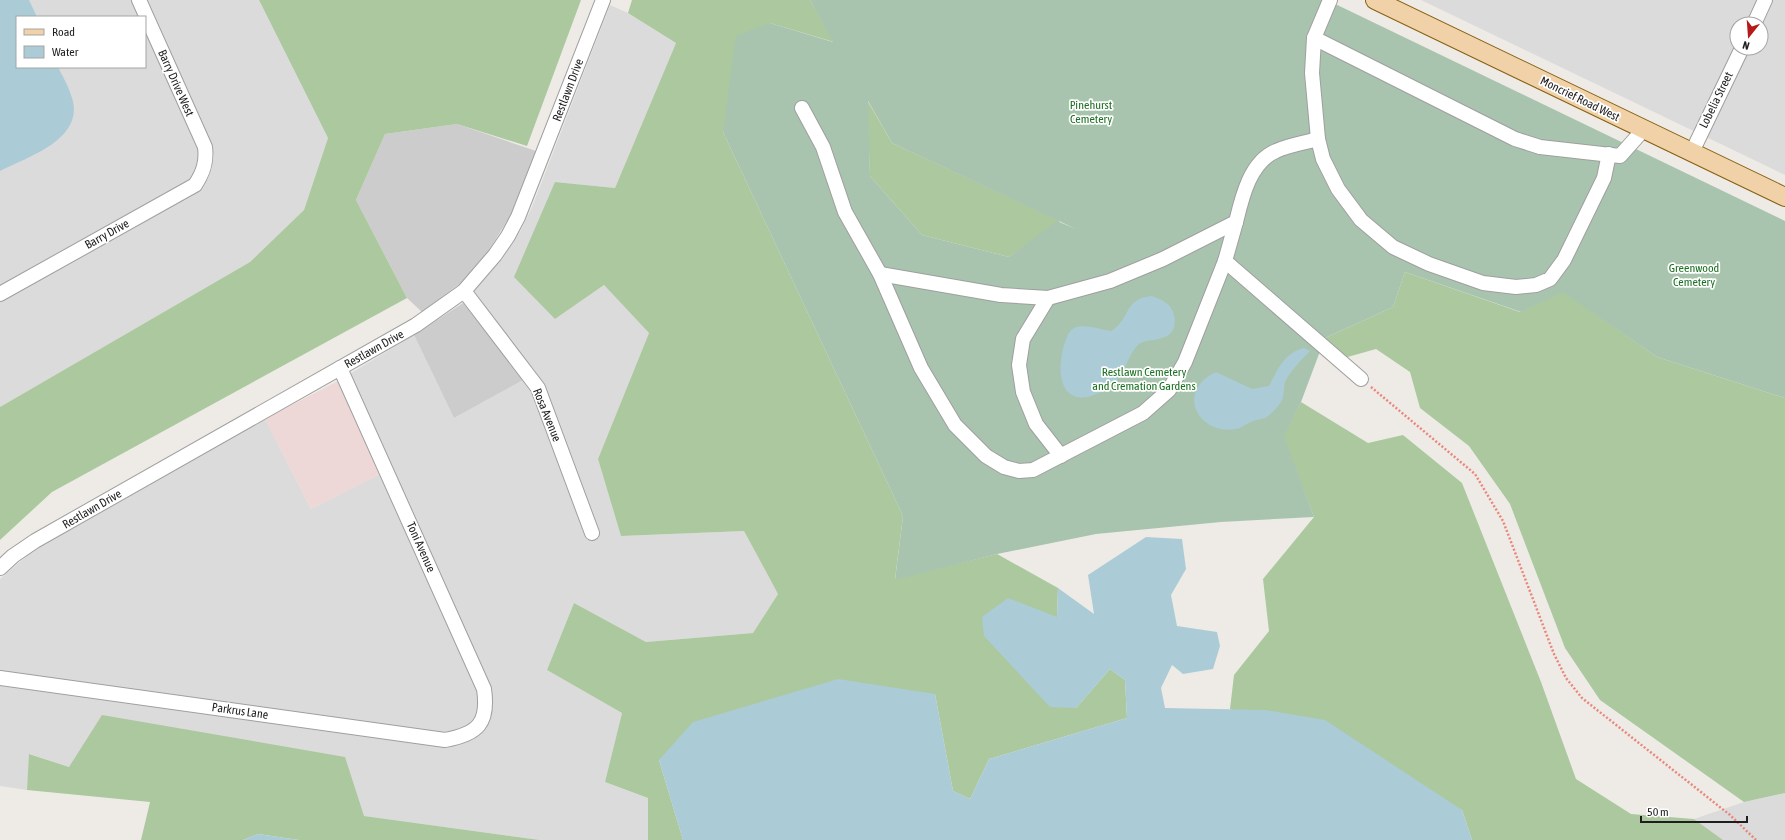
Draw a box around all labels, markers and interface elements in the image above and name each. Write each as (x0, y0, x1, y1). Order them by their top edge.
legend (16, 16, 146, 68)
north arrow (1729, 16, 1769, 56)
text: Road (52, 25, 75, 39)
text: N (1741, 39, 1751, 52)
text: Water (52, 45, 79, 59)
street label: Barry Drive West (155, 48, 197, 119)
street label: Restlawn Drive (550, 57, 586, 123)
street label: Lobelia Street (1696, 69, 1736, 130)
street label: Moncrief Road West (1538, 74, 1623, 125)
park label: Pinehurst Cemetery (1070, 98, 1113, 126)
street label: Barry Drive (83, 216, 131, 252)
park label: Greenwood Cemetery (1669, 261, 1719, 289)
street label: Restlawn Drive (342, 327, 406, 371)
park label: Restlawn Cemetery and Cremation Gardens (1092, 365, 1196, 393)
street label: Rosa Avenue (530, 386, 564, 444)
street label: Restlawn Drive (60, 486, 124, 532)
street label: Toni Avenue (404, 520, 438, 574)
street label: Parkrus Lane (211, 700, 269, 722)
scale bar (1641, 798, 1747, 824)
text: 50 m (1647, 805, 1669, 819)

